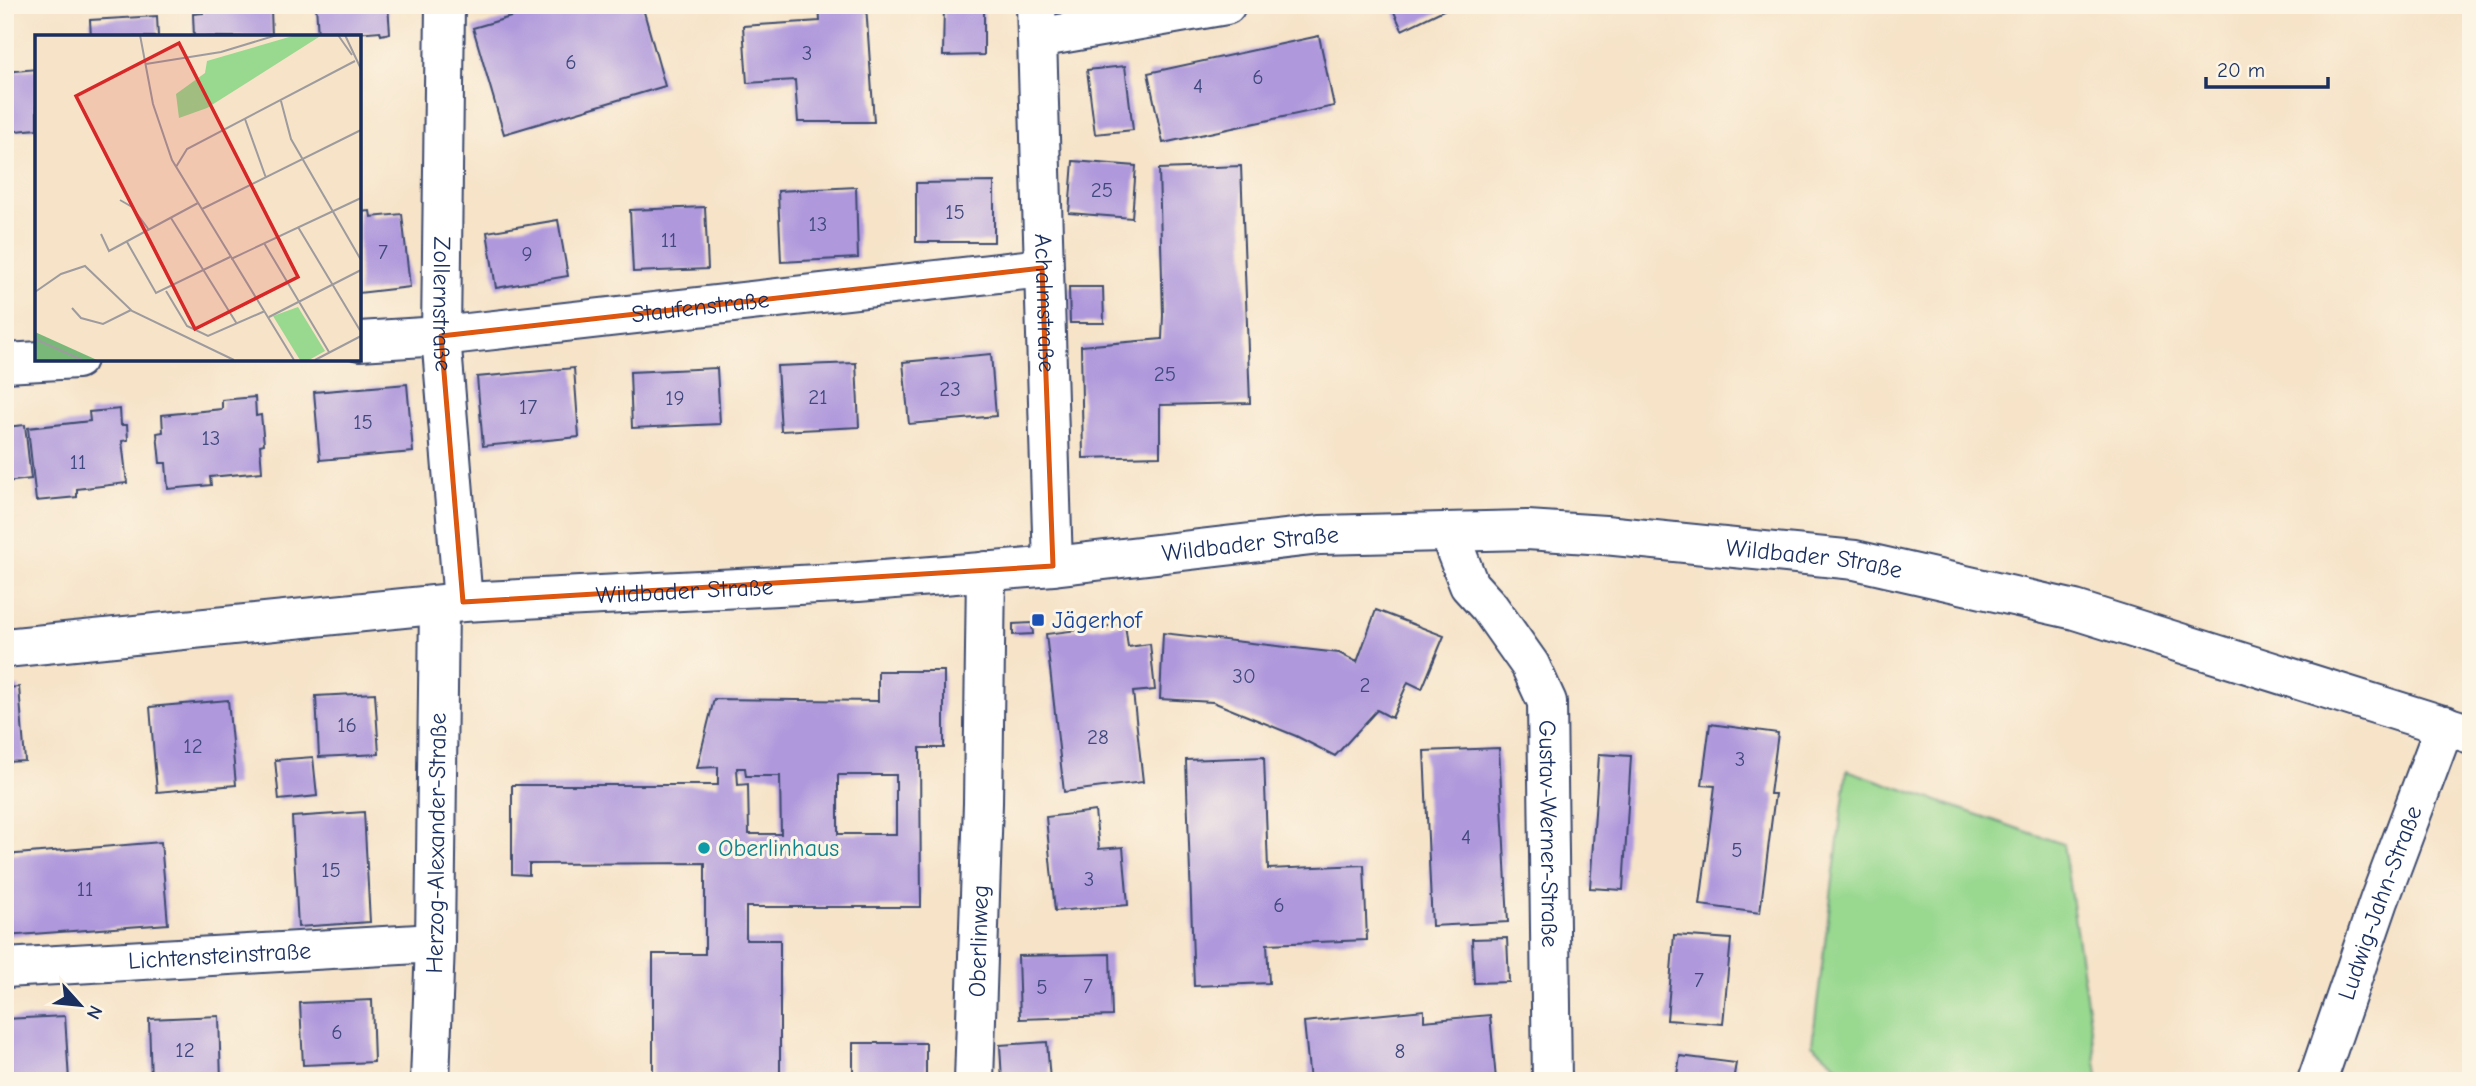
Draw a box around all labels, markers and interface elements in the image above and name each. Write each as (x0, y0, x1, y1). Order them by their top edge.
inset map (35, 35, 360, 360)
house number: 3 (802, 41, 812, 65)
scale bar (2206, 46, 2329, 90)
house number: 6 (565, 50, 577, 74)
text: 20 m (2217, 58, 2265, 82)
house number: 6 (1252, 65, 1264, 89)
house number: 4 (1193, 74, 1203, 98)
house number: 25 (1091, 178, 1113, 202)
house number: 15 (945, 200, 965, 224)
house number: 13 (809, 212, 827, 236)
house number: 11 (661, 228, 677, 252)
street label: Achalmstraße (1029, 233, 1061, 373)
street label: Zollernstraße (427, 236, 458, 373)
house number: 7 (378, 240, 388, 264)
house number: 9 (521, 242, 533, 266)
street label: Staufenstraße (630, 285, 771, 328)
house number: 25 (1154, 362, 1176, 386)
house number: 23 (939, 377, 961, 401)
house number: 21 (808, 385, 828, 409)
house number: 19 (665, 386, 685, 410)
house number: 17 (519, 395, 537, 419)
house number: 15 (353, 410, 373, 434)
house number: 13 (202, 426, 220, 450)
house number: 11 (70, 450, 86, 474)
street label: Wildbader Straße (1160, 521, 1339, 567)
street label: Wildbader Straße (1724, 533, 1905, 584)
street label: Wildbader Straße (595, 572, 774, 609)
place label: Jägerhof (1052, 606, 1143, 634)
marker: Jägerhof (1030, 612, 1046, 628)
house number: 30 (1232, 664, 1256, 688)
house number: 2 (1360, 673, 1370, 697)
street label: Herzog-Alexander-Straße (420, 712, 452, 974)
house number: 16 (337, 713, 357, 737)
street label: Gustav-Werner-Straße (1533, 720, 1564, 948)
house number: 28 (1087, 725, 1109, 749)
house number: 12 (183, 734, 203, 758)
house number: 3 (1735, 747, 1745, 771)
street label: Ludwig-Jahn-Straße (2332, 802, 2427, 1003)
house number: 4 (1461, 825, 1471, 849)
place label: Oberlinhaus (718, 834, 839, 862)
house number: 5 (1731, 838, 1743, 862)
marker: Oberlinhaus (696, 840, 712, 856)
house number: 15 (321, 858, 341, 882)
house number: 3 (1084, 867, 1094, 891)
house number: 11 (77, 877, 93, 901)
street label: Oberlinweg (963, 884, 994, 998)
house number: 6 (1273, 893, 1285, 917)
street label: Lichtensteinstraße (127, 936, 312, 975)
house number: 7 (1694, 968, 1704, 992)
north arrow (46, 970, 116, 1040)
house number: 7 (1083, 974, 1093, 998)
house number: 5 (1036, 975, 1048, 999)
text: N (82, 1002, 107, 1023)
house number: 6 (331, 1020, 343, 1044)
house number: 12 (175, 1038, 195, 1062)
house number: 8 (1395, 1039, 1405, 1063)

